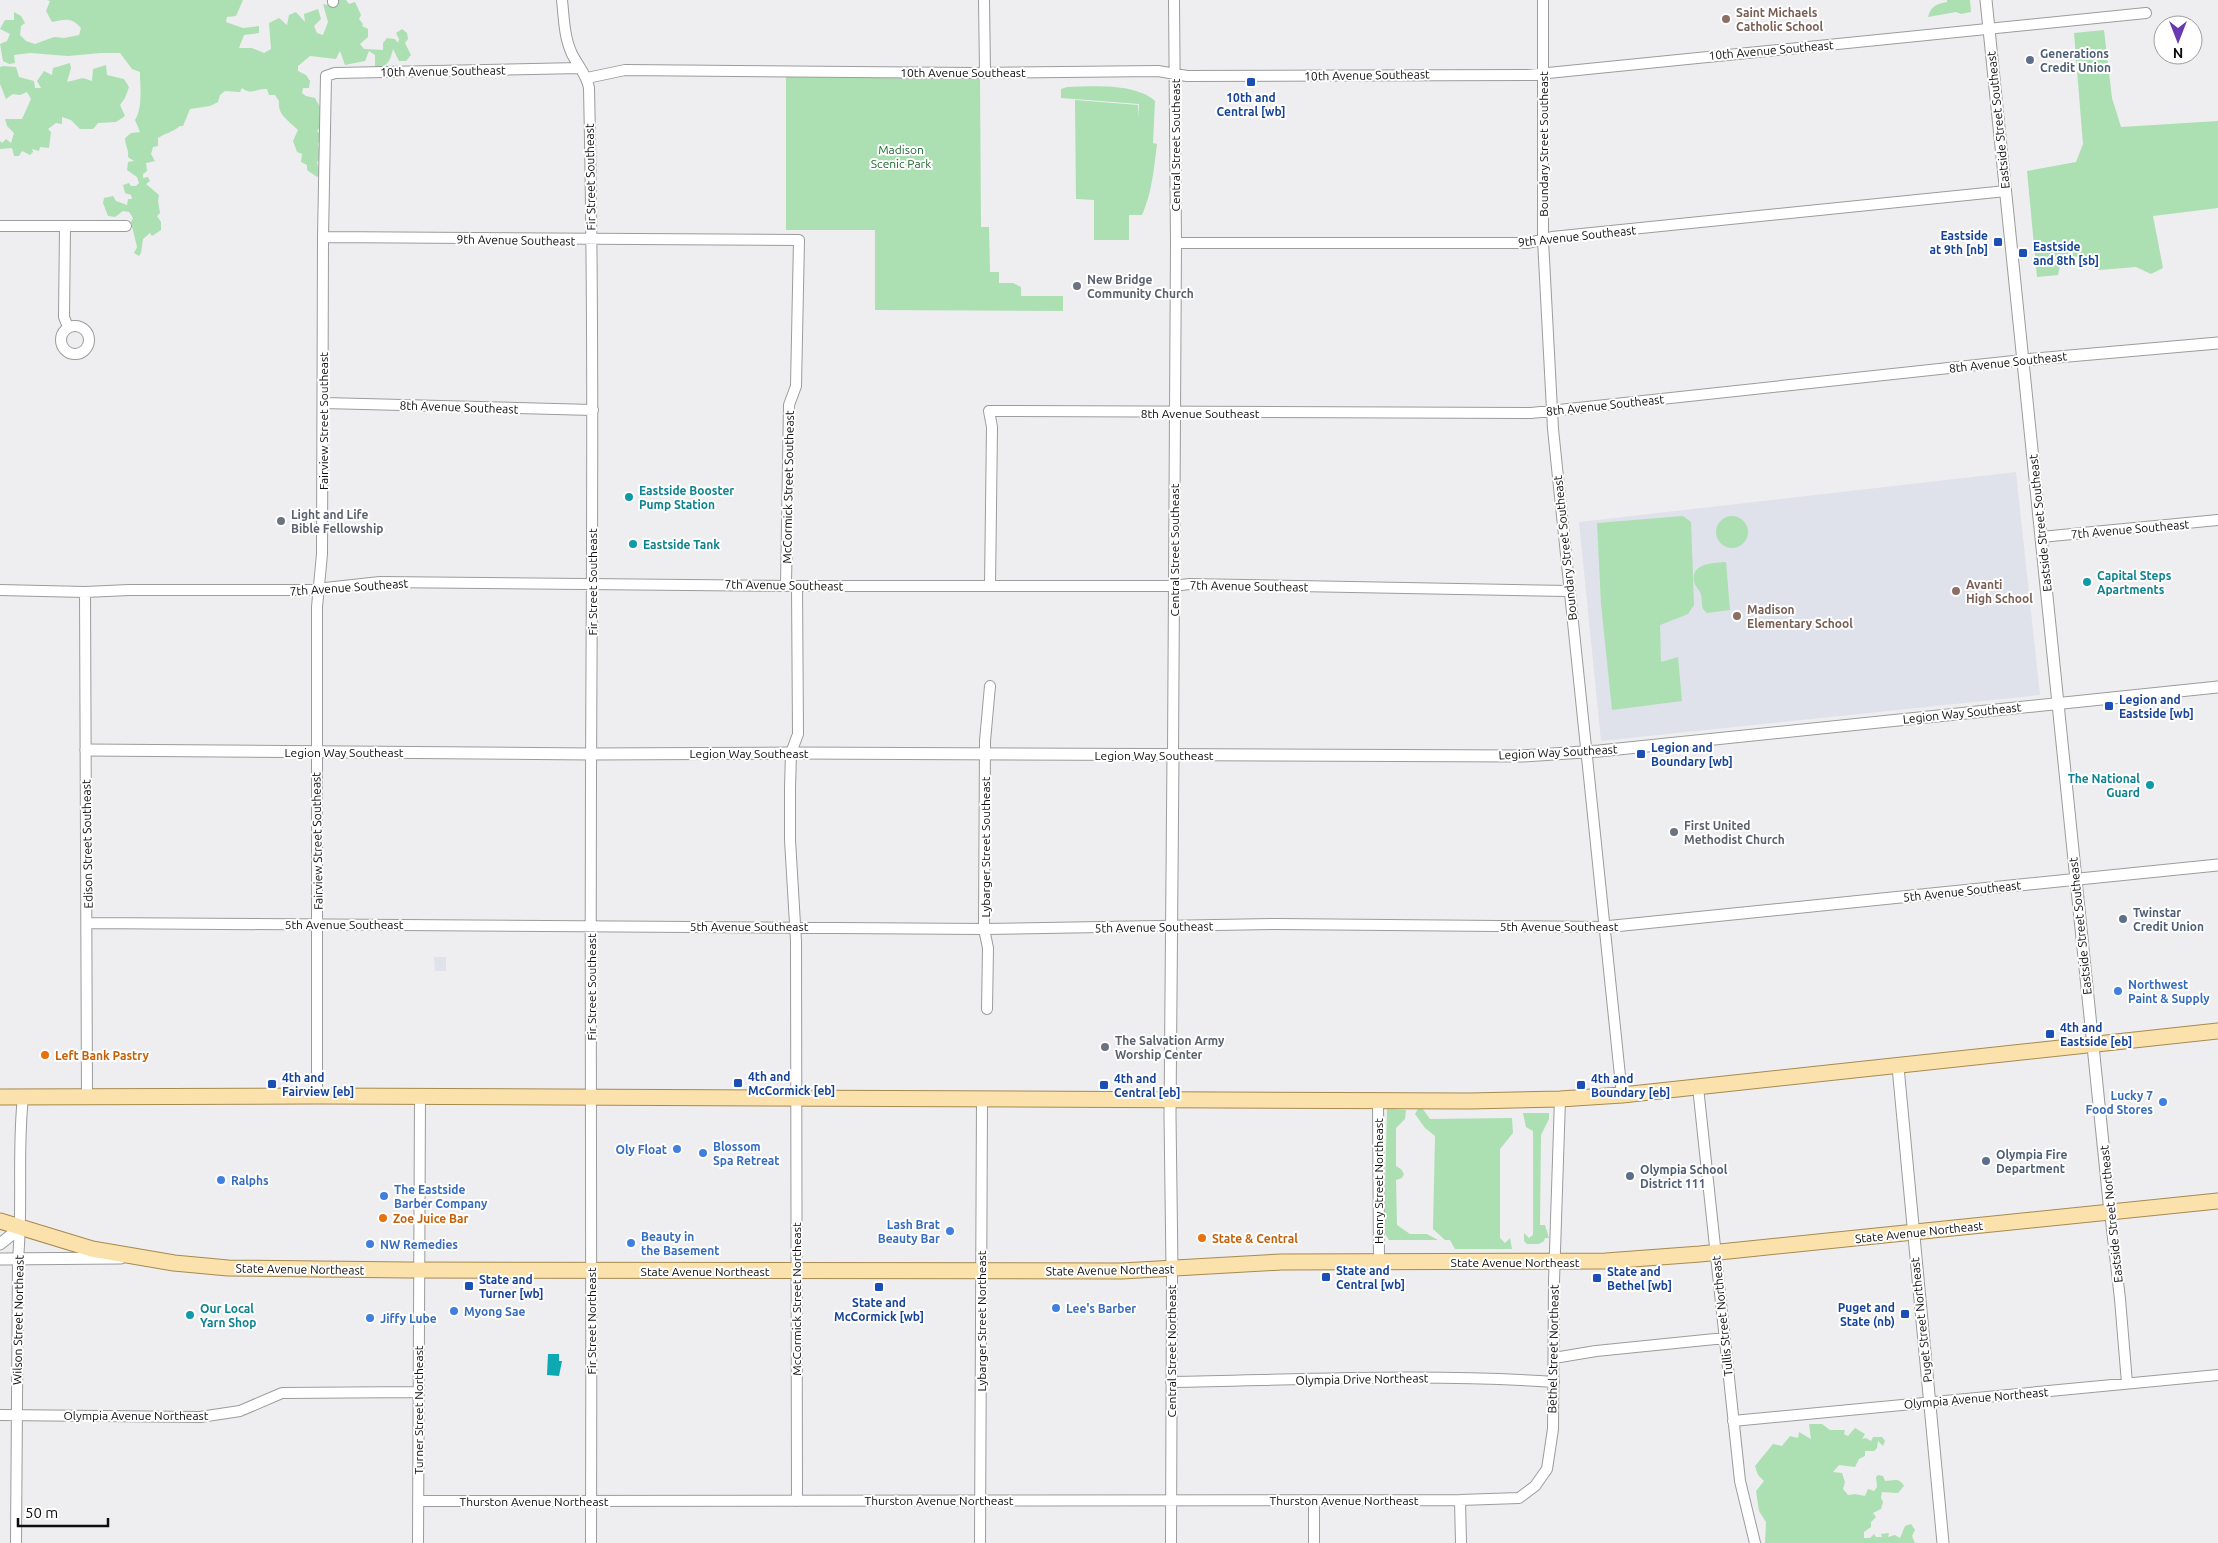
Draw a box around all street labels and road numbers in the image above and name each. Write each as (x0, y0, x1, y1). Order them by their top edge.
street label: 10th Avenue Southeast (1708, 38, 1834, 62)
street label: Eastside Street Southeast (1984, 50, 2012, 189)
street label: 10th Avenue Southeast (380, 63, 506, 79)
street label: 10th Avenue Southeast (900, 66, 1026, 79)
street label: 10th Avenue Southeast (1304, 67, 1430, 83)
street label: Boundary Street Southeast (1537, 71, 1550, 217)
street label: Central Street Southeast (1169, 78, 1182, 211)
street label: Fir Street Southeast (583, 123, 597, 231)
street label: 9th Avenue Southeast (1517, 223, 1637, 249)
street label: 9th Avenue Southeast (457, 232, 576, 248)
street label: 8th Avenue Southeast (1948, 349, 2068, 375)
street label: Fairview Street Southeast (317, 352, 330, 490)
street label: 8th Avenue Southeast (1545, 392, 1665, 418)
street label: 8th Avenue Southeast (399, 398, 519, 416)
street label: 8th Avenue Southeast (1141, 407, 1260, 420)
street label: McCormick Street Southeast (780, 410, 796, 564)
street label: Eastside Street Southeast (2026, 453, 2054, 592)
street label: Boundary Street Southeast (1551, 475, 1579, 621)
street label: Central Street Southeast (1168, 483, 1181, 616)
street label: 7th Avenue Southeast (2070, 517, 2190, 541)
street label: Fir Street Southeast (586, 528, 599, 636)
street label: 7th Avenue Southeast (289, 576, 409, 598)
street label: 7th Avenue Southeast (725, 577, 844, 593)
street label: 7th Avenue Southeast (1190, 578, 1309, 594)
street label: Legion Way Southeast (1902, 700, 2022, 726)
street label: Legion Way Southeast (1498, 742, 1618, 762)
street label: Legion Way Southeast (284, 746, 404, 759)
street label: Legion Way Southeast (689, 747, 809, 760)
street label: Legion Way Southeast (1094, 749, 1214, 762)
street label: Fairview Street Southeast (309, 772, 325, 910)
street label: Lybarger Street Southeast (979, 776, 992, 917)
street label: Edison Street Southeast (79, 779, 95, 909)
street label: Eastside Street Southeast (2066, 856, 2094, 995)
street label: 5th Avenue Southeast (1902, 878, 2022, 904)
street label: 5th Avenue Southeast (285, 918, 404, 931)
street label: 5th Avenue Southeast (1095, 919, 1214, 935)
street label: 5th Avenue Southeast (690, 920, 809, 933)
street label: 5th Avenue Southeast (1500, 920, 1619, 933)
street label: Fir Street Southeast (585, 933, 598, 1041)
street label: Henry Street Northeast (1372, 1118, 1385, 1244)
street label: Eastside Street Northeast (2097, 1144, 2125, 1283)
street label: State Avenue Northeast (1854, 1219, 1984, 1245)
street label: McCormick Street Northeast (790, 1222, 803, 1376)
street label: Lybarger Street Northeast (975, 1250, 988, 1391)
street label: Wilson Street Northeast (10, 1255, 26, 1385)
street label: Tullis Street Northeast (1709, 1255, 1735, 1377)
street label: State Avenue Northeast (1451, 1256, 1580, 1269)
street label: Puget Street Northeast (1908, 1257, 1934, 1383)
street label: State Avenue Northeast (235, 1261, 365, 1277)
street label: State Avenue Northeast (1045, 1262, 1175, 1278)
street label: State Avenue Northeast (641, 1265, 770, 1278)
street label: Fir Street Northeast (585, 1267, 598, 1375)
street label: Central Street Northeast (1165, 1284, 1178, 1417)
street label: Bethel Street Northeast (1545, 1284, 1561, 1414)
street label: Turner Street Northeast (412, 1345, 425, 1475)
street label: Olympia Drive Northeast (1295, 1371, 1429, 1387)
street label: Olympia Avenue Northeast (1903, 1385, 2049, 1411)
street label: Olympia Avenue Northeast (63, 1409, 209, 1422)
street label: Thurston Avenue Northeast (864, 1494, 1014, 1507)
street label: Thurston Avenue Northeast (1269, 1494, 1419, 1507)
street label: Thurston Avenue Northeast (459, 1495, 609, 1508)

